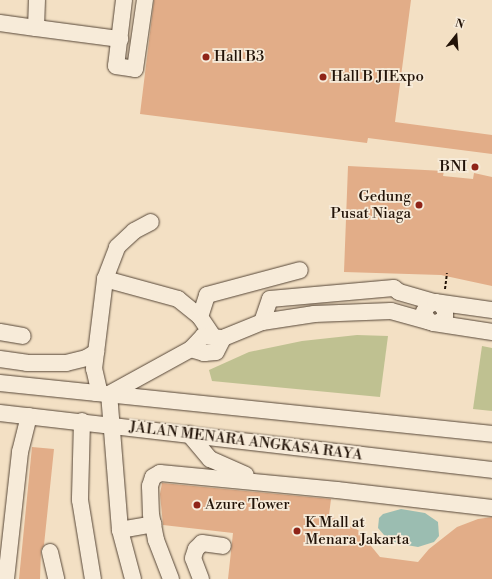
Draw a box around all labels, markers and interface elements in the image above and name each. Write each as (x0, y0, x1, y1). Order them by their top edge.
north arrow (436, 16, 476, 56)
text: N (453, 17, 466, 32)
place label: Hall B3 (214, 48, 264, 66)
marker: Hall B3 (201, 52, 211, 62)
place label: Hall B JIExpo (331, 68, 424, 86)
marker: Hall B JIExpo (318, 72, 328, 82)
place label: BNI (440, 158, 467, 176)
marker: BNI (470, 162, 480, 172)
place label: Gedung Pusat Niaga (330, 187, 411, 222)
marker: Gedung Pusat Niaga (414, 200, 424, 210)
street label: JALAN MENARA ANGKASA RAYA (128, 418, 364, 464)
place label: Azure Tower (205, 496, 290, 514)
marker: Azure Tower (192, 500, 202, 510)
place label: K Mall at Menara Jakarta (305, 513, 409, 548)
marker: K Mall at Menara Jakarta (292, 526, 302, 536)

